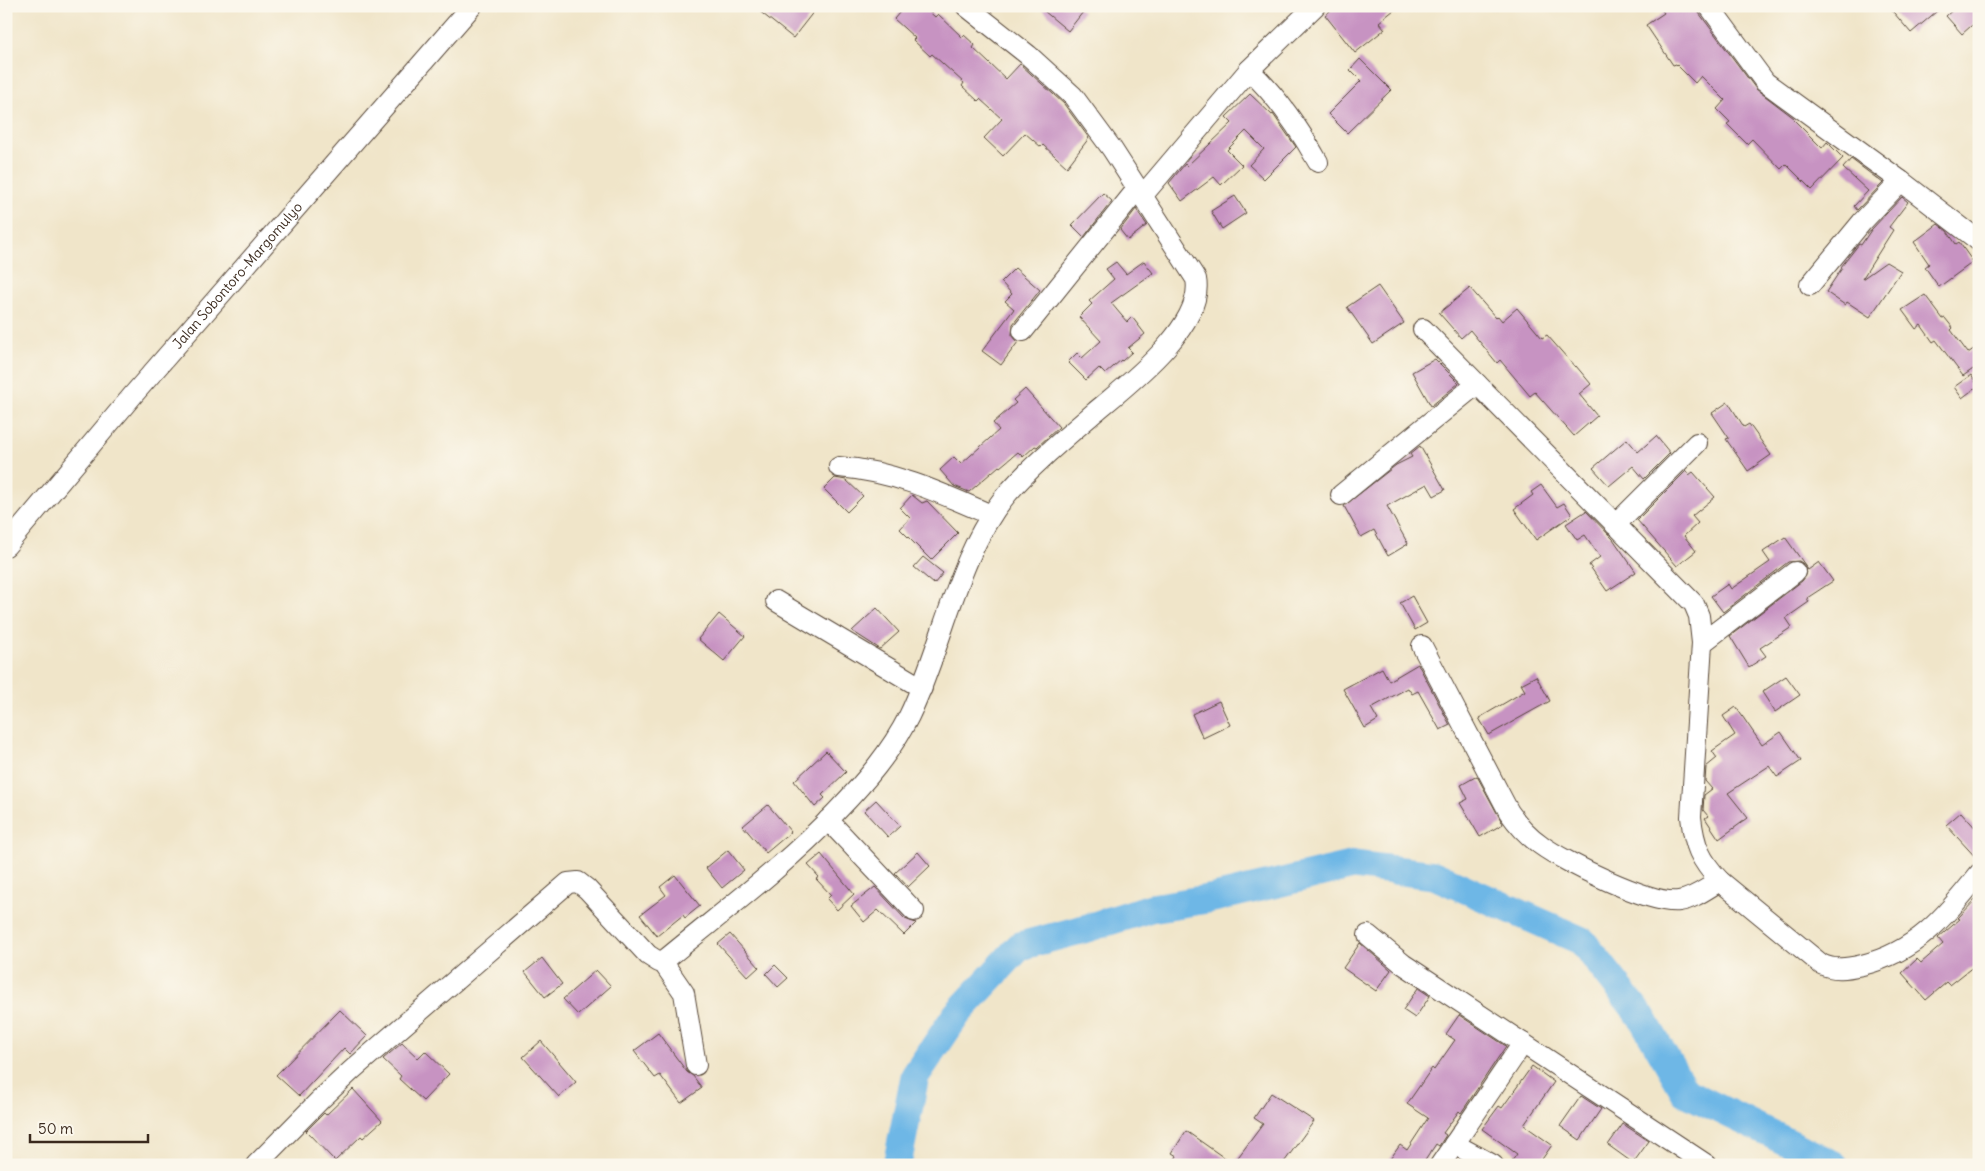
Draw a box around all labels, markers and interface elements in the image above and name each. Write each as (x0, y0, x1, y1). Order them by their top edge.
street label: Jalan Sobontoro-Margomulyo (168, 198, 306, 352)
scale bar (30, 1111, 148, 1143)
text: 50 m (38, 1119, 73, 1138)

